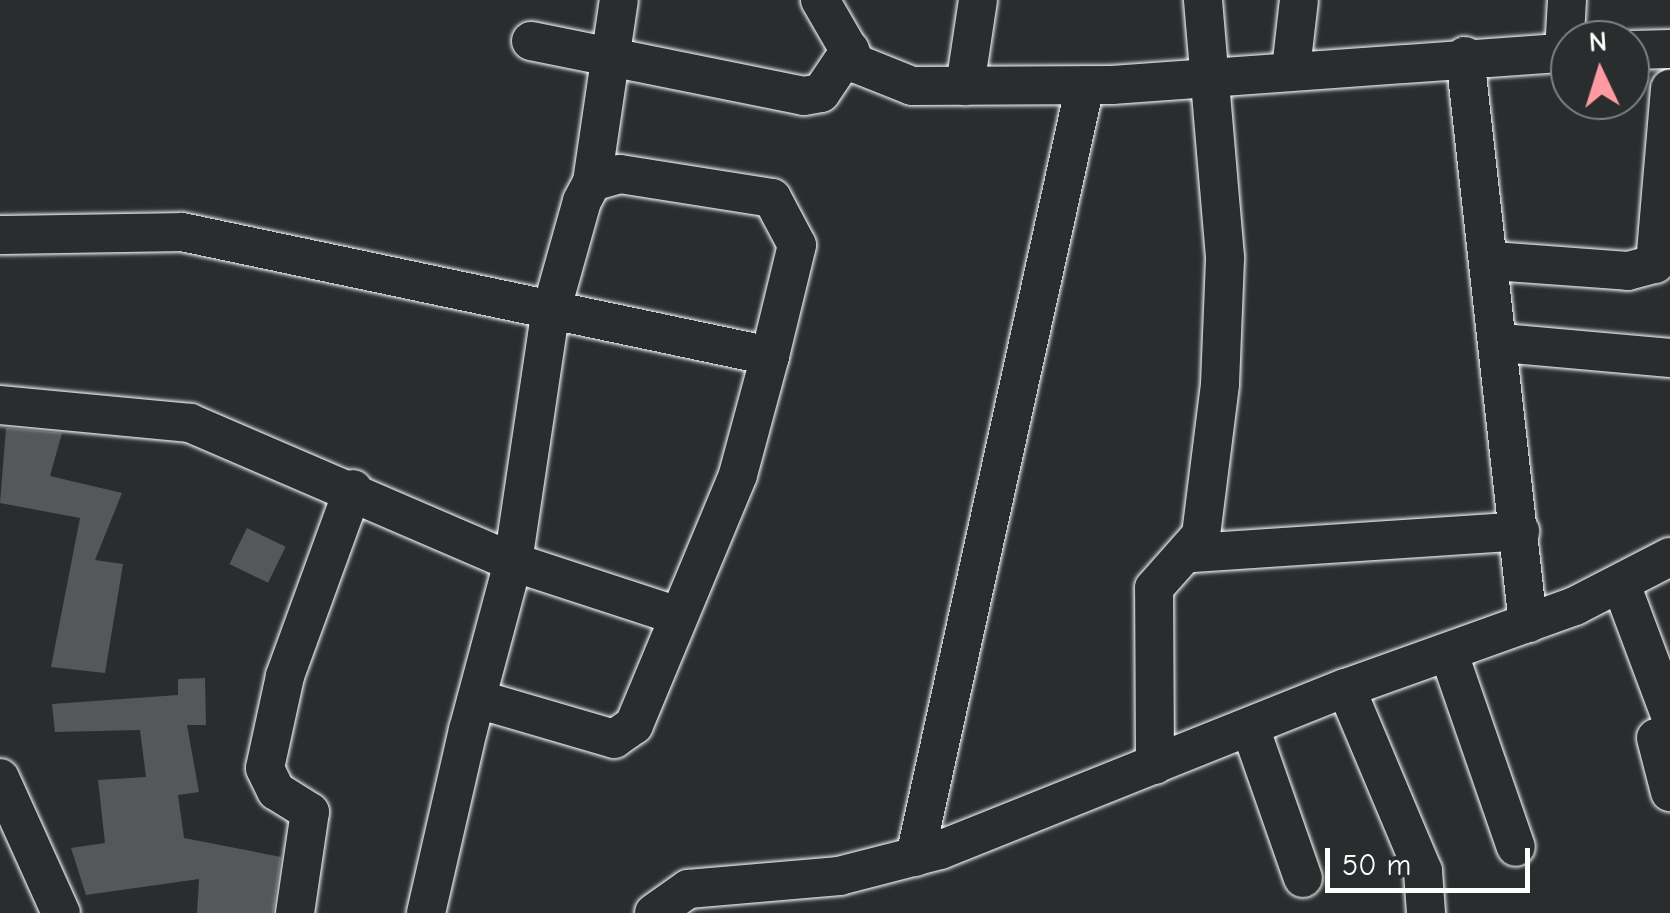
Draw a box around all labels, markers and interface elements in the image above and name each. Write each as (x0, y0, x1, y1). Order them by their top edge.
north arrow (1550, 20, 1650, 120)
text: N (1588, 25, 1608, 59)
scale bar (1330, 828, 1535, 890)
text: 50 m (1342, 848, 1411, 883)

